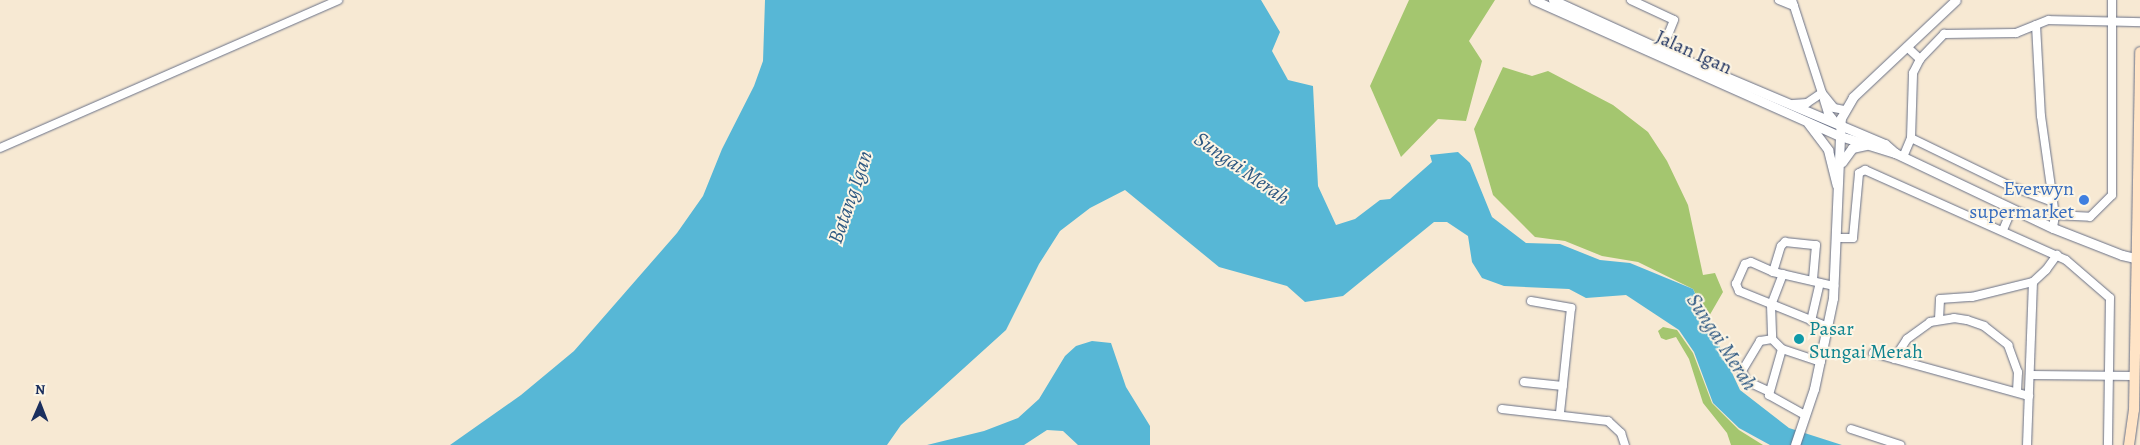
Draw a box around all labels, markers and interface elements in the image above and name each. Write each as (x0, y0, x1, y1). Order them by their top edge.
street label: Jalan Igan (1652, 25, 1736, 79)
water label: Sungai Merah (1189, 126, 1295, 210)
water label: Batang Igan (822, 147, 878, 247)
place label: Everwyn supermarket (1969, 176, 2074, 223)
marker: Everwyn supermarket (2078, 194, 2090, 206)
water label: Sungai Merah (1681, 289, 1763, 395)
place label: Pasar Sungai Merah (1809, 316, 1923, 363)
marker: Pasar Sungai Merah (1793, 333, 1805, 345)
north arrow (15, 380, 65, 430)
text: N (35, 380, 46, 399)

